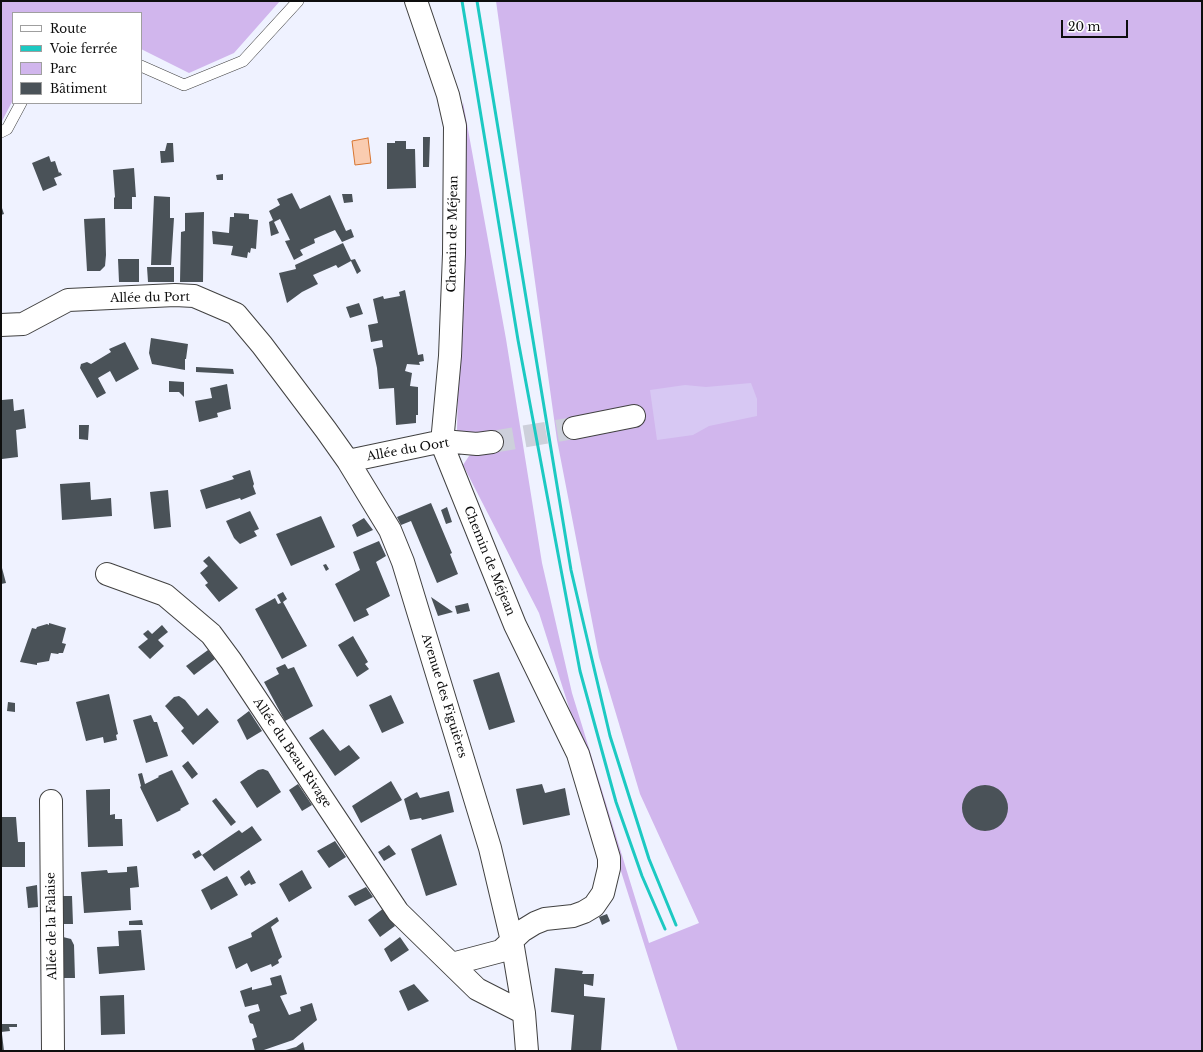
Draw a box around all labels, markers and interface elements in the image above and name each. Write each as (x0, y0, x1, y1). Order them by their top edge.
legend (12, 12, 142, 104)
scale bar (1063, 12, 1130, 38)
text: 20 m (1068, 19, 1100, 34)
text: Route (50, 21, 87, 36)
text: Voie ferrée (50, 41, 117, 56)
text: Parc (50, 61, 77, 76)
text: Bâtiment (50, 81, 107, 96)
street label: Chemin de Méjean (445, 175, 461, 293)
street label: Allée du Port (110, 290, 190, 306)
street label: Allée du Oort (366, 436, 450, 464)
street label: Chemin de Méjean (460, 504, 518, 618)
street label: Avenue des Figuières (418, 632, 470, 760)
street label: Allée du Beau Rivage (250, 695, 334, 811)
street label: Allée de la Falaise (44, 872, 60, 980)

